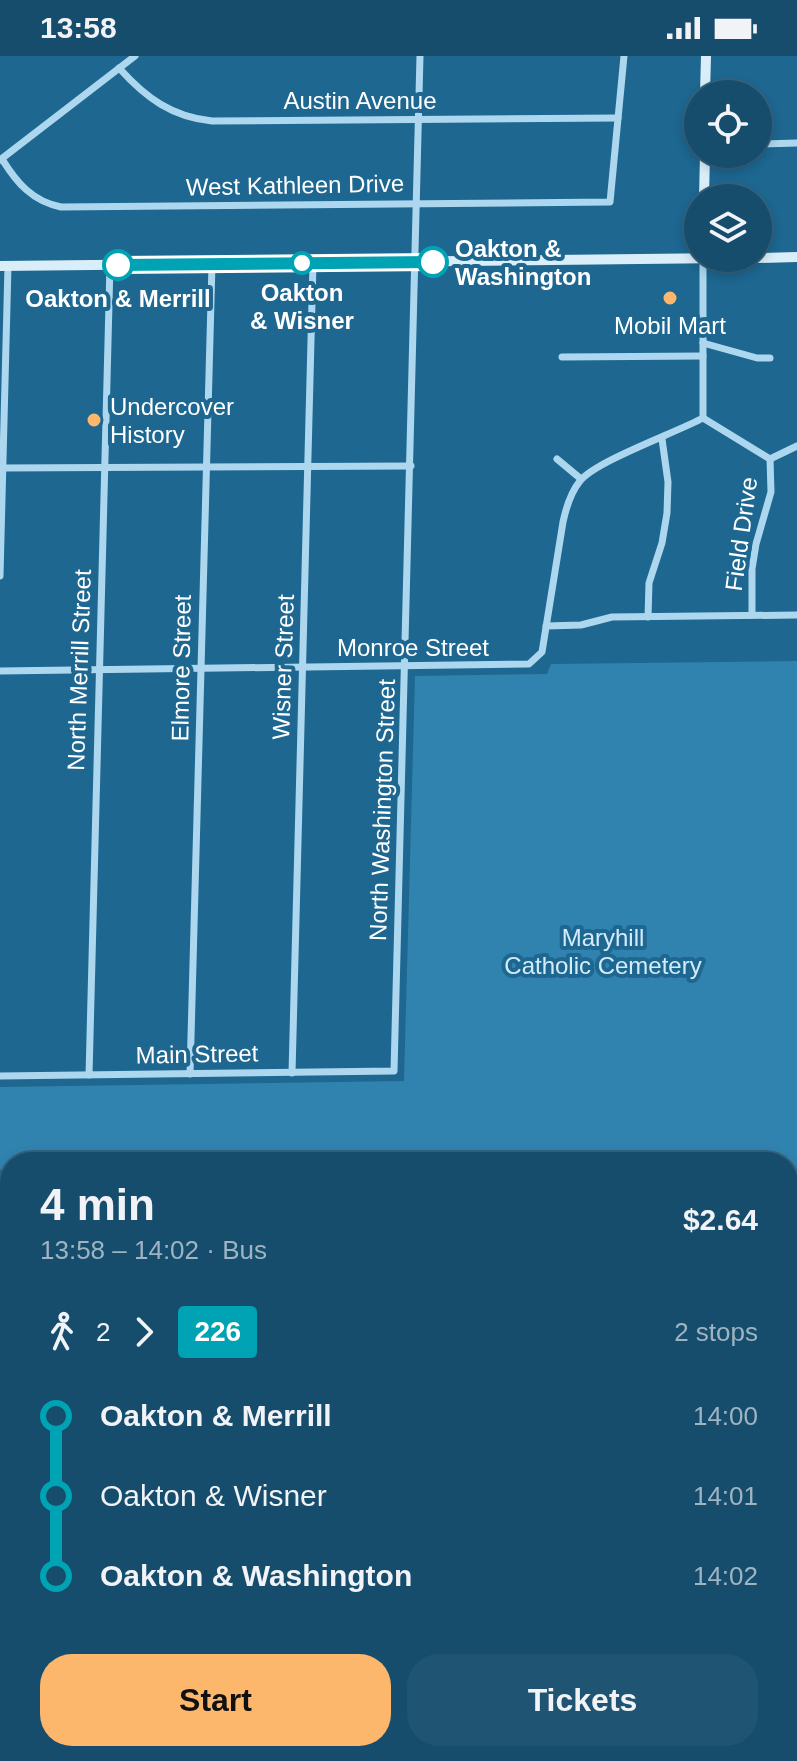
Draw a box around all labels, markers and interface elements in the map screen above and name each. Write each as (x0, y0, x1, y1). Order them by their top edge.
text: 13:58 (40, 11, 117, 44)
map controls (684, 80, 772, 272)
button: locate (684, 80, 772, 168)
street label: Austin Avenue (283, 87, 437, 114)
street label: West Kathleen Drive (186, 170, 404, 200)
button: layers (684, 184, 772, 272)
place label: Oakton & Washington (455, 235, 591, 290)
marker: Oakton & Washington (418, 247, 448, 277)
marker: Oakton & Merrill (103, 250, 133, 280)
marker: Oakton & Wisner (291, 252, 313, 274)
place label: Oakton & Wisner (250, 279, 354, 334)
place label: Oakton & Merrill (25, 285, 211, 312)
marker: Mobil Mart (661, 289, 679, 307)
place label: Mobil Mart (614, 312, 726, 339)
place label: Undercover History (110, 393, 234, 448)
marker: Undercover History (85, 411, 103, 429)
street label: Field Drive (720, 475, 762, 593)
street label: North Merrill Street (62, 569, 96, 771)
street label: Elmore Street (166, 594, 196, 742)
street label: Wisner Street (267, 594, 299, 740)
street label: Monroe Street (337, 634, 489, 661)
street label: North Washington Street (364, 678, 400, 941)
park label: Maryhill Catholic Cemetery (504, 924, 702, 979)
street label: Main Street (135, 1039, 259, 1069)
text: 4 min (40, 1180, 155, 1229)
text: $2.64 (683, 1203, 758, 1236)
text: 13:58 – 14:02 · Bus (40, 1235, 267, 1265)
icon: walk (40, 1310, 84, 1354)
icon: forward (122, 1310, 166, 1354)
text: 226 (194, 1316, 241, 1347)
text: 2 (96, 1317, 110, 1347)
text: 2 stops (674, 1317, 758, 1347)
text: Oakton & Merrill (100, 1399, 332, 1432)
text: 14:00 (693, 1401, 758, 1431)
text: Oakton & Wisner (100, 1479, 327, 1512)
text: 14:01 (693, 1481, 758, 1511)
text: Oakton & Washington (100, 1559, 412, 1592)
text: 14:02 (693, 1561, 758, 1591)
button: Start (40, 1654, 391, 1746)
button: Tickets (407, 1654, 758, 1746)

